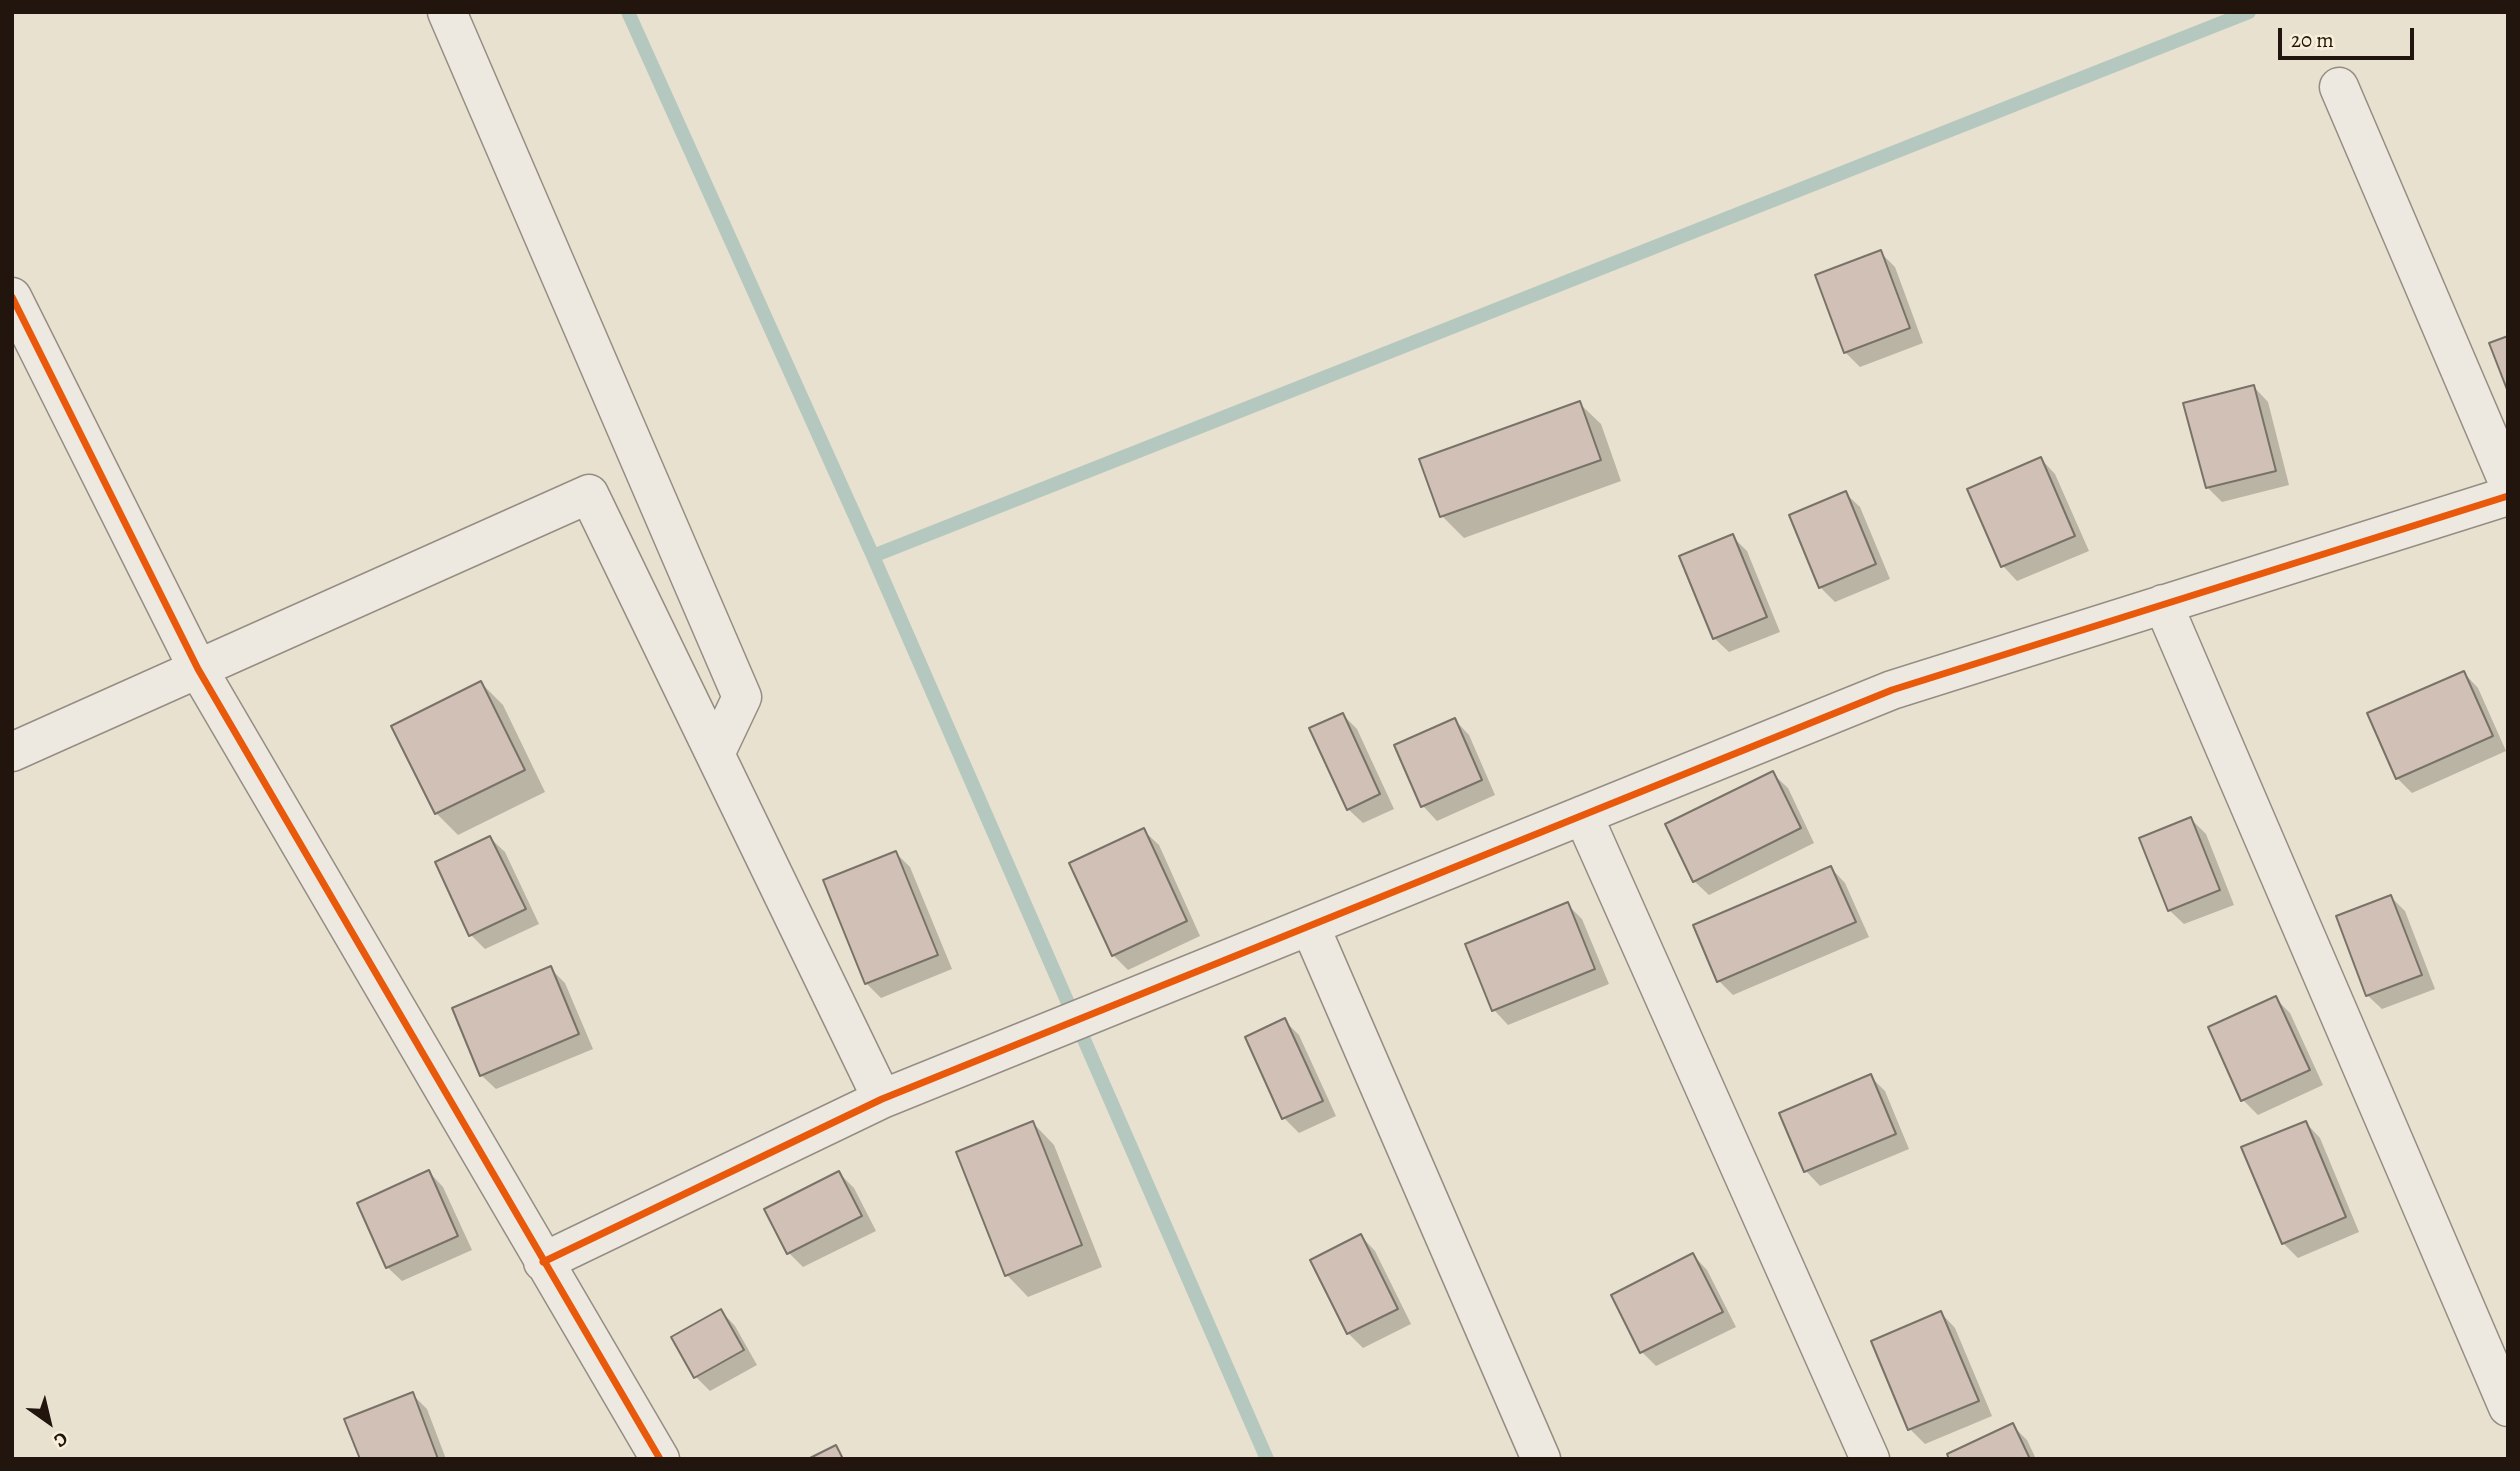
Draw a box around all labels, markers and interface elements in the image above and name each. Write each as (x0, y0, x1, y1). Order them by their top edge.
scale bar (2282, 14, 2418, 58)
text: 20 m (2291, 26, 2334, 54)
north arrow (14, 1387, 84, 1457)
text: С (49, 1425, 73, 1453)

